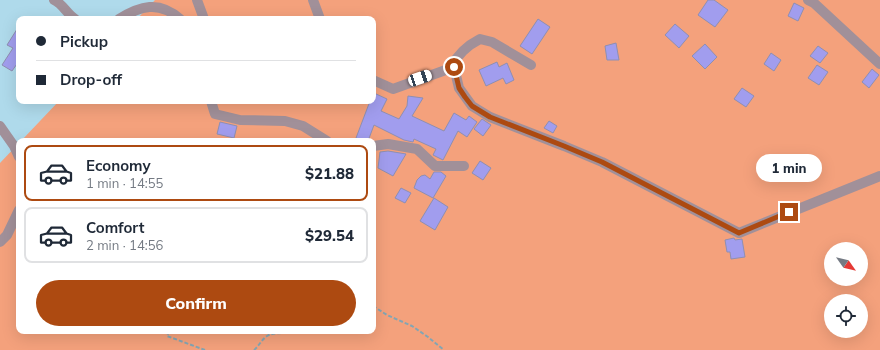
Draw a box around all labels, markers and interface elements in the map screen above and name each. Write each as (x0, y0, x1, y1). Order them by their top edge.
text: Pickup (60, 32, 108, 51)
route start (445, 58, 463, 76)
car (407, 68, 433, 88)
text: Drop-off (60, 70, 122, 89)
callout: 1 min (756, 154, 822, 182)
icon: car (38, 155, 74, 191)
text: Economy (86, 156, 151, 175)
text: 1 min (772, 160, 806, 176)
text: $21.88 (305, 164, 354, 183)
text: 1 min · 14:55 (86, 175, 163, 191)
route end (780, 203, 798, 221)
icon: car (38, 217, 74, 253)
text: Comfort (86, 218, 144, 237)
text: $29.54 (305, 226, 354, 245)
text: 2 min · 14:56 (86, 237, 163, 253)
north arrow (824, 242, 868, 286)
map controls (824, 242, 868, 338)
button: Confirm (36, 280, 356, 326)
button: locate (824, 294, 868, 338)

